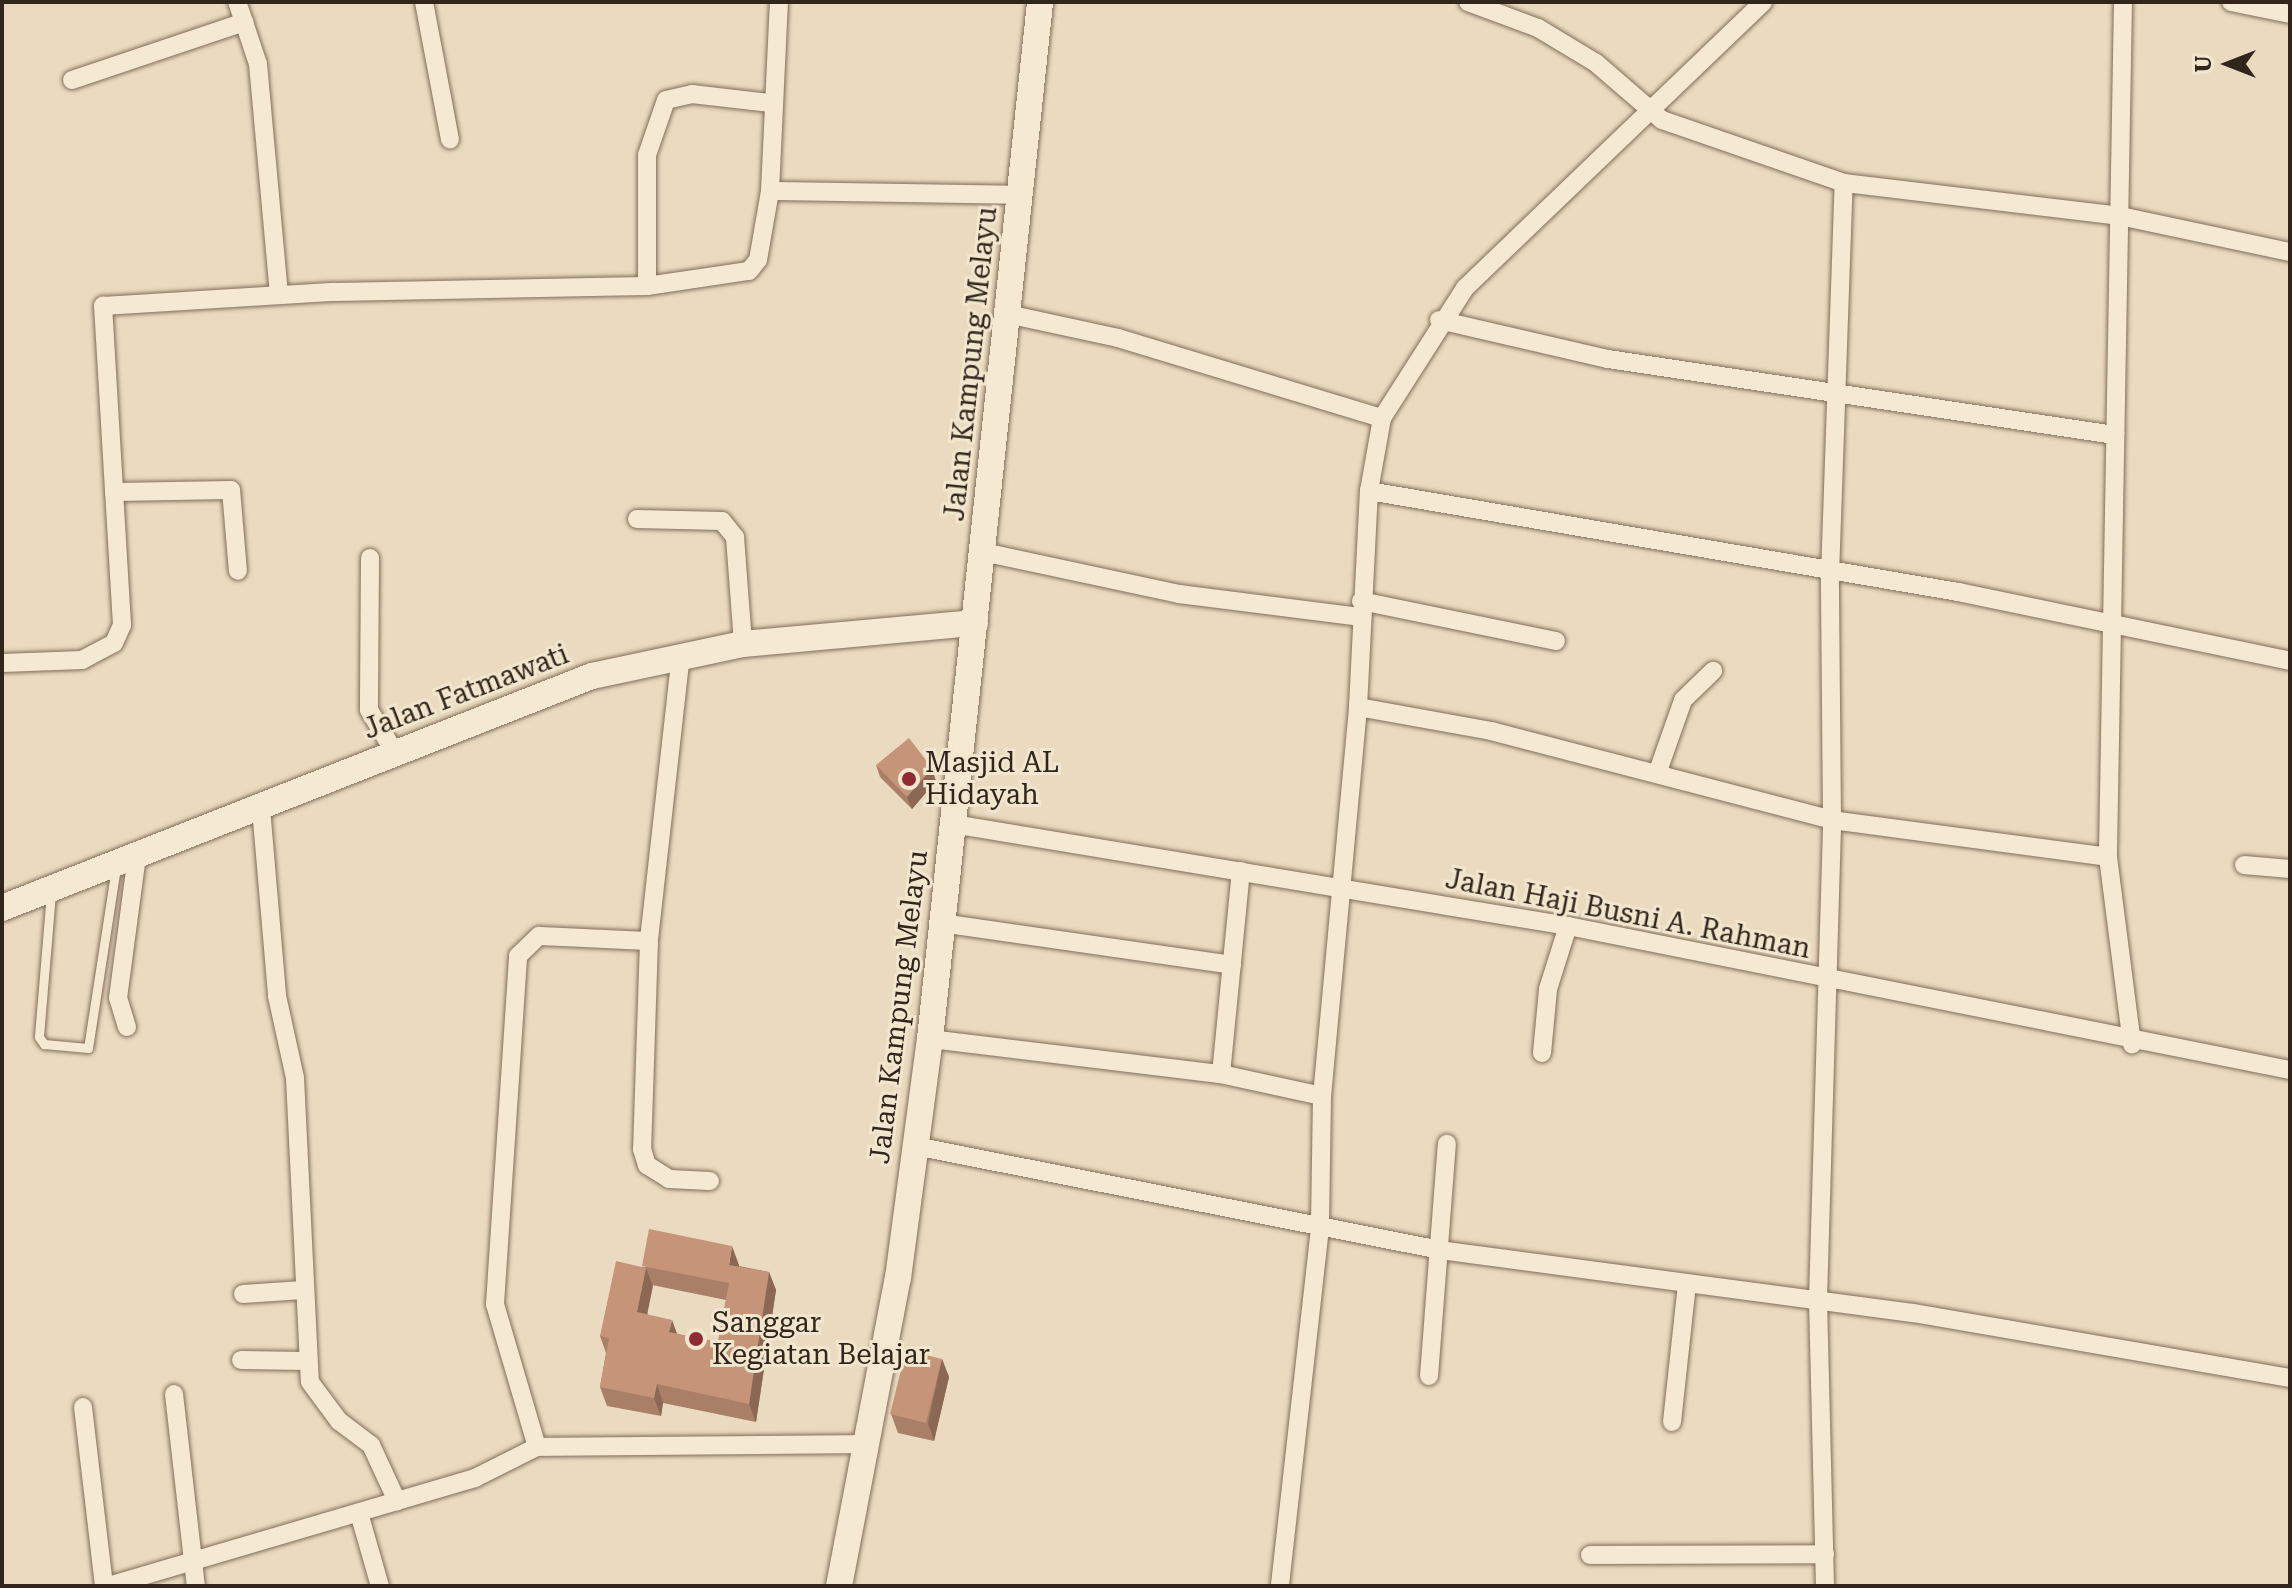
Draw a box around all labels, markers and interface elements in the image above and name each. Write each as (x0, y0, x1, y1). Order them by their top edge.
north arrow (2188, 24, 2268, 104)
text: U (2191, 56, 2216, 72)
street label: Jalan Kampung Melayu (938, 205, 1004, 523)
street label: Jalan Fatmawati (359, 637, 573, 747)
place label: Masjid AL Hidayah (925, 746, 1059, 812)
marker: Masjid AL Hidayah (900, 770, 918, 788)
street label: Jalan Kampung Melayu (863, 848, 935, 1166)
street label: Jalan Haji Busni A. Rahman (1443, 862, 1813, 966)
place label: Sanggar Kegiatan Belajar (712, 1306, 930, 1372)
marker: Sanggar Kegiatan Belajar (687, 1330, 705, 1348)

